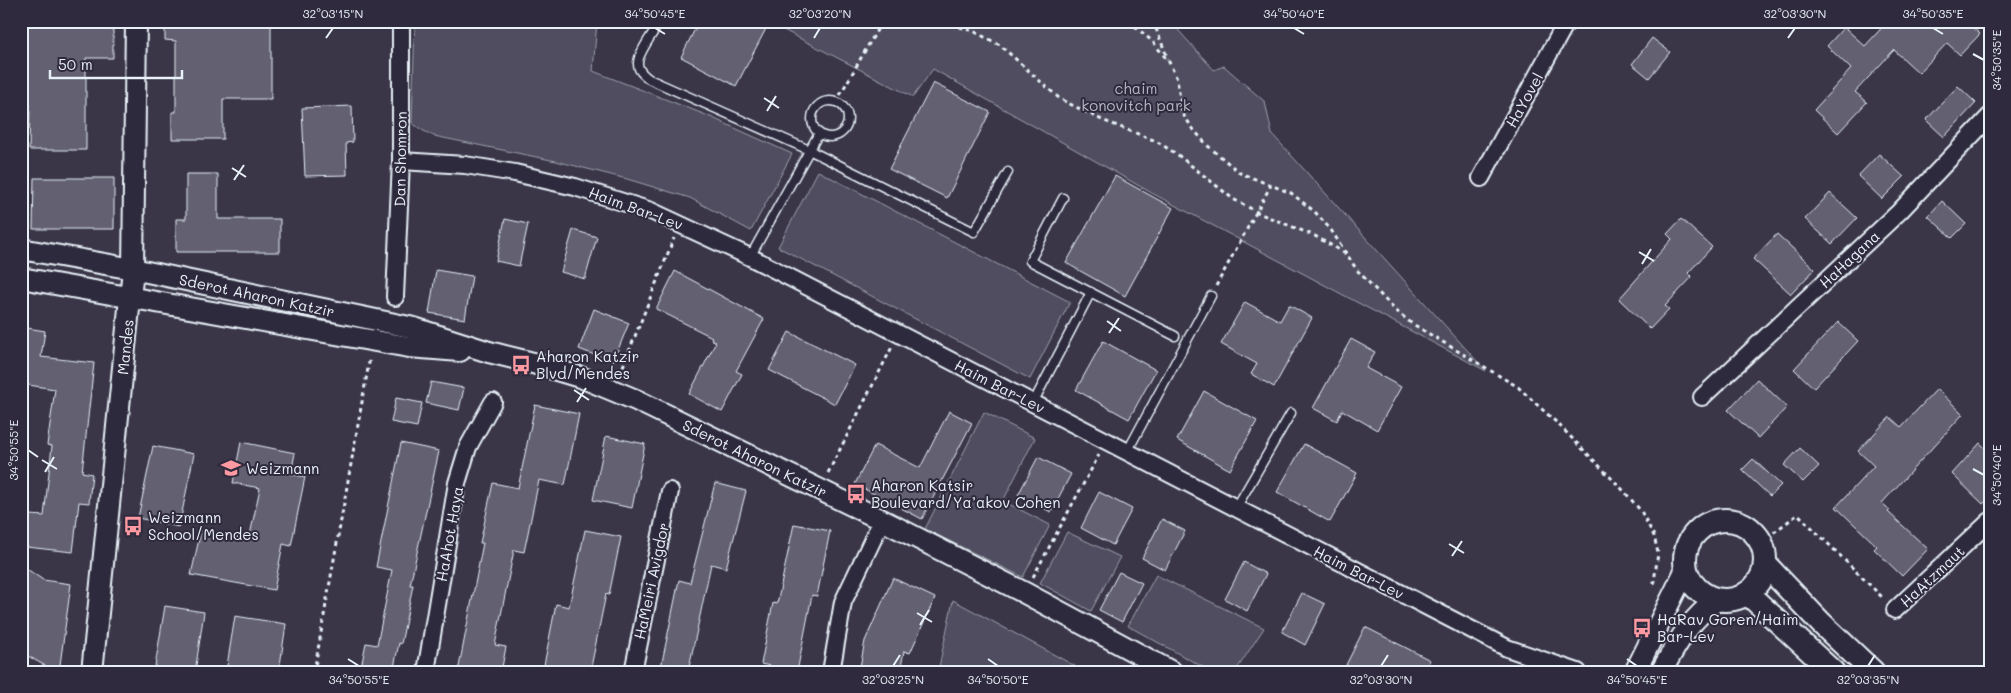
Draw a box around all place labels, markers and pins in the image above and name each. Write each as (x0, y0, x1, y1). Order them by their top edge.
place label: Aharon Katzir Blvd/Mendes (536, 346, 639, 383)
bus stop icon: Aharon Katzir Blvd/Mendes (510, 354, 532, 376)
school or university icon: Weizmann (220, 457, 242, 479)
place label: Weizmann (246, 458, 319, 478)
place label: Aharon Katsir Boulevard/Ya’akov Cohen (871, 475, 1061, 512)
bus stop icon: Aharon Katsir Boulevard/Ya’akov Cohen (845, 483, 867, 505)
place label: Weizmann School/Mendes (148, 507, 259, 544)
bus stop icon: Weizmann School/Mendes (122, 515, 144, 537)
place label: HaRav Goren/Haim Bar-Lev (1657, 609, 1798, 646)
bus stop icon: HaRav Goren/Haim Bar-Lev (1631, 617, 1653, 639)

